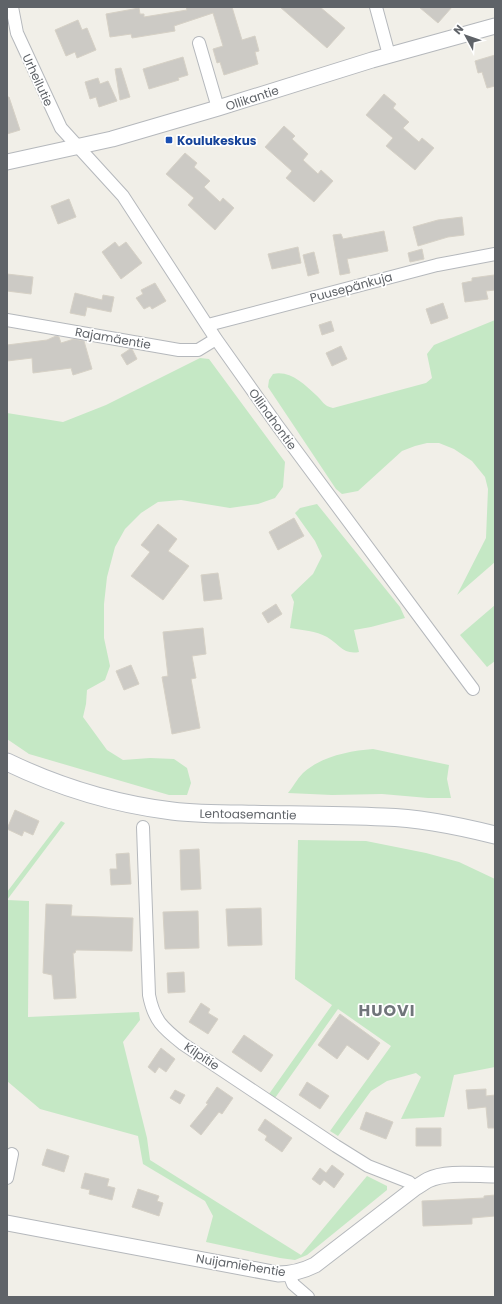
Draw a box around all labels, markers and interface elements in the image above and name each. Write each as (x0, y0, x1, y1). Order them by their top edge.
north arrow (446, 16, 486, 56)
text: N (450, 21, 467, 38)
street label: Urheilutie (18, 51, 58, 109)
street label: Ollikantie (223, 81, 281, 115)
place label: Koulukeskus (177, 132, 257, 149)
marker: Koulukeskus (164, 135, 174, 145)
street label: Puusepänkuja (308, 268, 394, 306)
street label: Rajamäentie (74, 323, 152, 353)
street label: Ollinahontie (245, 385, 301, 453)
street label: Lentoasemantie (199, 805, 297, 823)
district label: HUOVI (359, 999, 415, 1022)
street label: Kilpitie (181, 1038, 223, 1074)
street label: Nuijamiehentie (195, 1250, 287, 1280)

